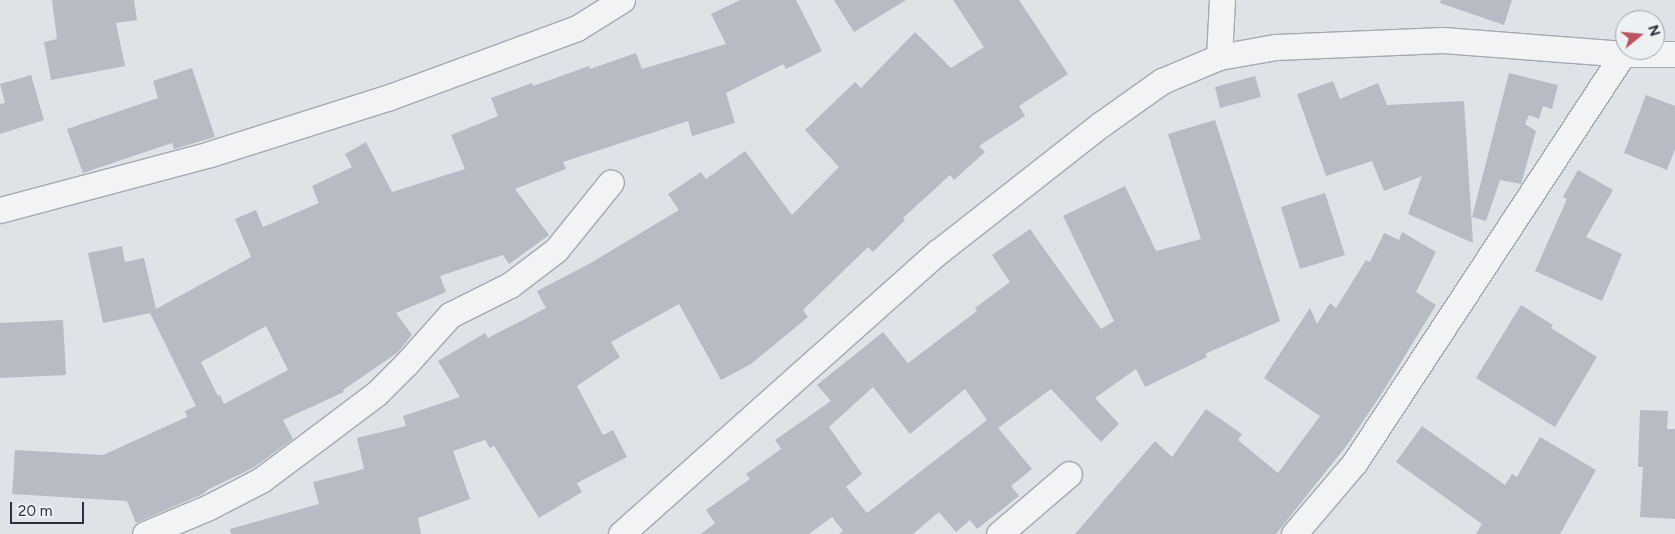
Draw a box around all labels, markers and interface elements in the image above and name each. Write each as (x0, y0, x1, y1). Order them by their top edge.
north arrow (1615, 10, 1665, 60)
text: N (1644, 23, 1664, 38)
scale bar (12, 492, 86, 524)
text: 20 m (18, 502, 52, 520)

